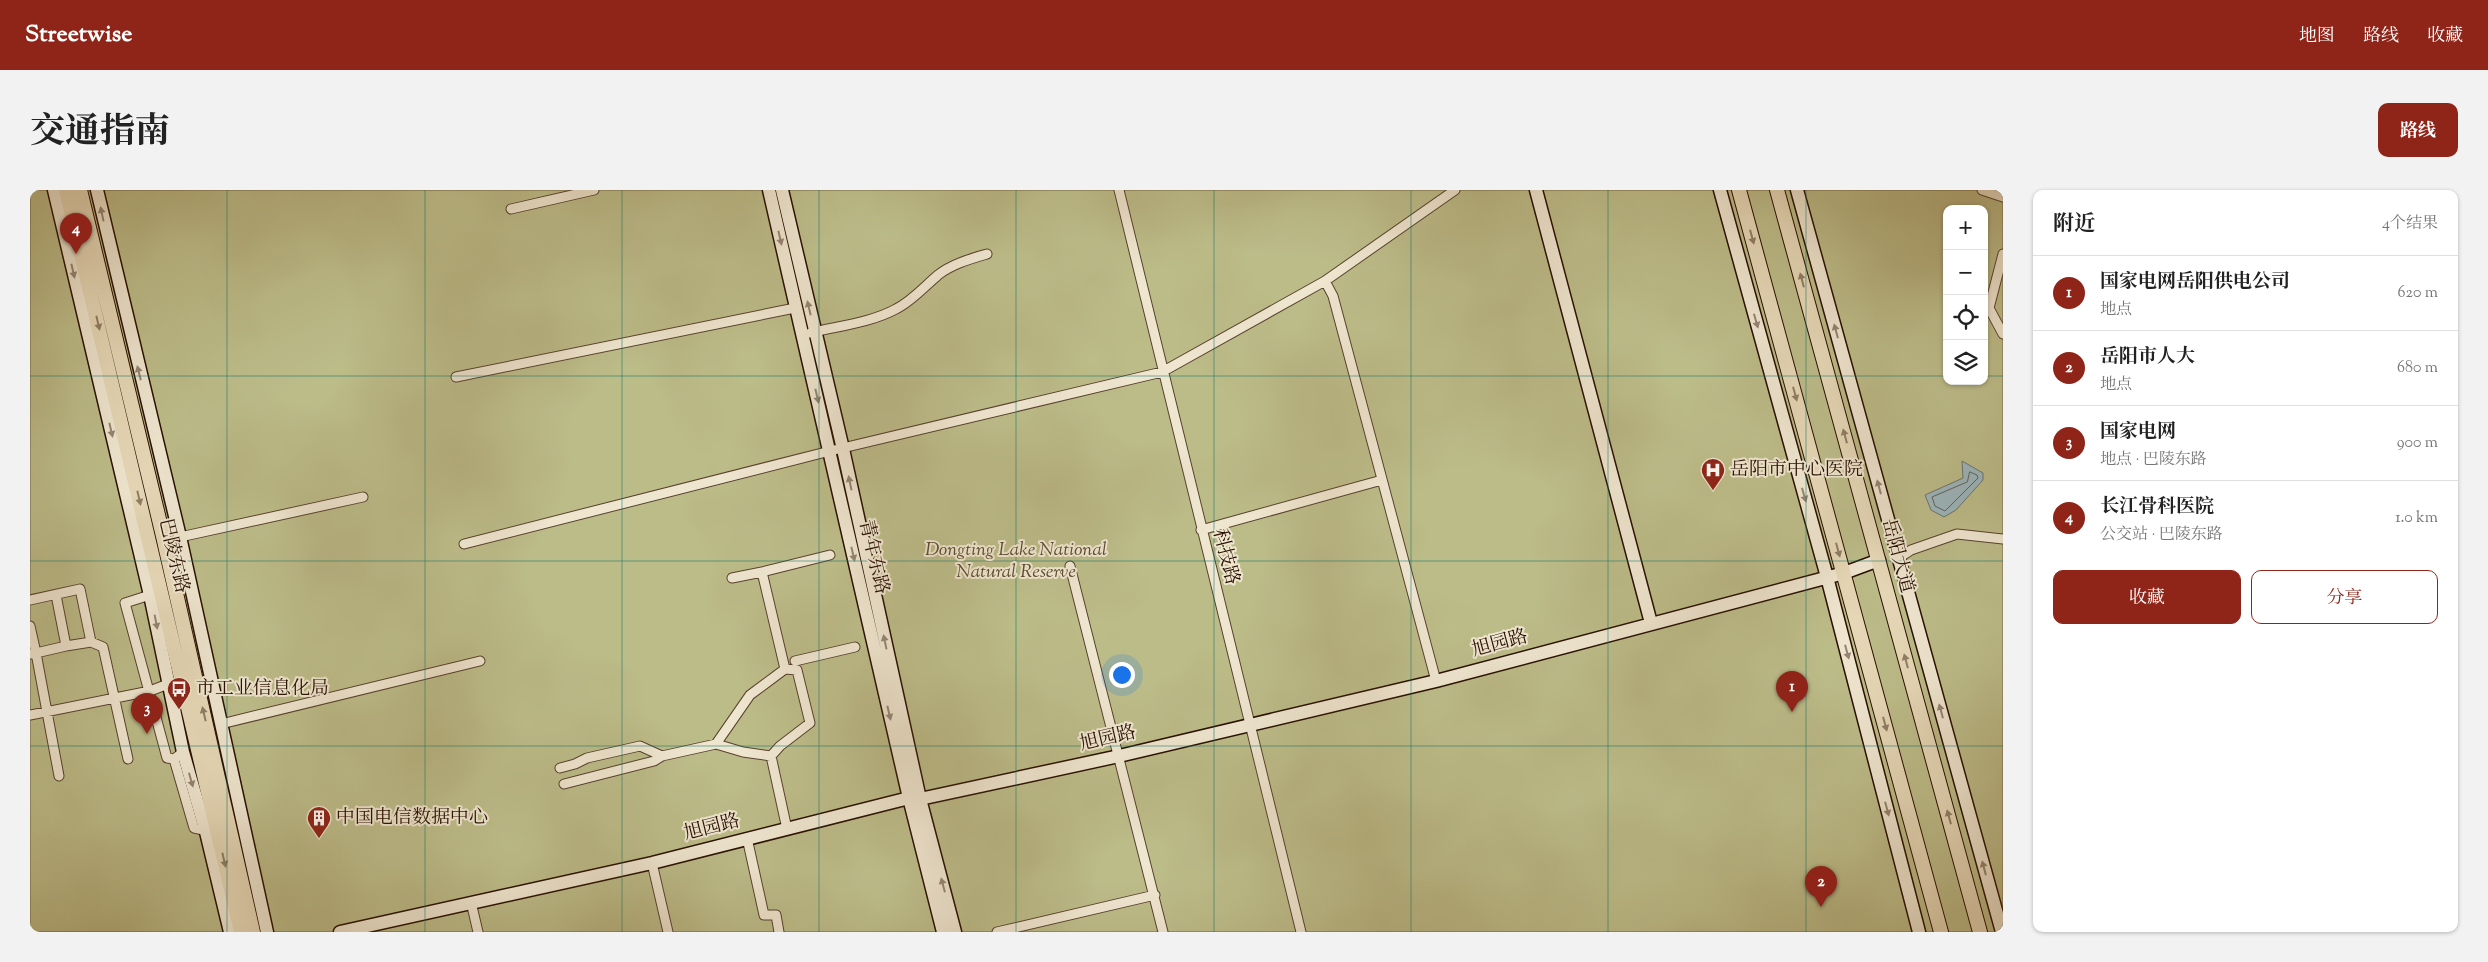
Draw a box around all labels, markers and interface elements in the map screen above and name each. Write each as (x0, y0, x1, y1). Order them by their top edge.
text: Streetwise (25, 18, 132, 52)
text: 地图 (2299, 24, 2335, 50)
text: 路线 (2363, 24, 2399, 50)
text: 收藏 (2427, 24, 2463, 50)
button: 路线 (2378, 103, 2458, 157)
text: 交通指南 (30, 108, 170, 159)
map controls (1943, 205, 1988, 385)
button: + (1943, 205, 1988, 250)
one-way arrow (98, 207, 106, 222)
text: 附近 (2053, 210, 2095, 240)
pin: 4 (60, 213, 92, 254)
text: 4个结果 (2382, 213, 2438, 236)
one-way arrow (776, 230, 784, 245)
one-way arrow (1748, 230, 1756, 245)
button: − (1943, 250, 1988, 295)
one-way arrow (69, 264, 77, 279)
text: 国家电网岳阳供电公司 (2100, 269, 2290, 296)
one-way arrow (1797, 272, 1805, 287)
text: 1 (2066, 282, 2072, 305)
text: 620 m (2398, 282, 2438, 305)
button: locate (1943, 295, 1988, 340)
text: 地点 (2100, 299, 2132, 322)
one-way arrow (805, 300, 813, 315)
one-way arrow (1752, 314, 1760, 329)
one-way arrow (94, 315, 102, 330)
one-way arrow (1832, 323, 1840, 338)
button: layers (1943, 340, 1988, 385)
text: 岳阳市人大 (2100, 344, 2195, 371)
text: 2 (2065, 357, 2073, 380)
text: 680 m (2397, 357, 2438, 380)
one-way arrow (135, 365, 143, 380)
text: 地点 (2100, 374, 2132, 397)
one-way arrow (1791, 386, 1799, 401)
one-way arrow (813, 388, 821, 403)
text: 国家电网 (2100, 419, 2176, 446)
one-way arrow (107, 422, 115, 437)
one-way arrow (1840, 429, 1848, 444)
text: 3 (2066, 432, 2072, 455)
text: 900 m (2397, 432, 2438, 455)
text: 地点 · 巴陵东路 (2100, 449, 2207, 472)
hospital icon: 岳阳市中心医院 (1700, 457, 1726, 491)
place label: 岳阳市中心医院 (1730, 457, 1863, 484)
one-way arrow (846, 475, 854, 490)
one-way arrow (1875, 480, 1883, 495)
one-way arrow (1801, 487, 1809, 502)
one-way arrow (136, 490, 144, 505)
text: 长江骨科医院 (2100, 494, 2214, 521)
text: 4 (2065, 507, 2073, 530)
text: 1.0 km (2395, 507, 2438, 530)
street label: 巴陵东路 (151, 516, 195, 596)
street label: 岳阳大道 (1874, 516, 1920, 596)
street label: 青年东路 (851, 517, 895, 597)
text: 公交站 · 巴陵东路 (2100, 524, 2223, 547)
street label: 科技路 (1205, 526, 1245, 588)
park label: Dongting Lake National Natural Reserve (925, 537, 1107, 586)
one-way arrow (1834, 543, 1842, 558)
one-way arrow (849, 547, 857, 562)
button: 收藏 (2053, 570, 2241, 624)
button: 分享 (2251, 570, 2438, 624)
one-way arrow (152, 614, 160, 630)
street label: 旭园路 (1469, 624, 1531, 664)
one-way arrow (881, 634, 889, 649)
one-way arrow (1843, 644, 1851, 659)
one-way arrow (1902, 653, 1910, 668)
your location (1109, 662, 1135, 688)
pin: 1 (1776, 671, 1808, 712)
bus stop icon: 市工业信息化局 (166, 676, 192, 710)
place label: 市工业信息化局 (196, 676, 329, 703)
pin: 3 (131, 693, 163, 734)
one-way arrow (1937, 704, 1945, 719)
one-way arrow (199, 705, 207, 721)
one-way arrow (886, 705, 894, 721)
one-way arrow (1881, 717, 1889, 732)
street label: 旭园路 (1077, 719, 1139, 759)
one-way arrow (188, 773, 196, 788)
one-way arrow (1884, 801, 1892, 816)
building icon: 中国电信数据中心 (306, 805, 332, 839)
place label: 中国电信数据中心 (336, 805, 488, 832)
street label: 旭园路 (681, 808, 743, 848)
one-way arrow (1944, 810, 1952, 825)
one-way arrow (220, 853, 228, 868)
one-way arrow (1980, 861, 1988, 876)
pin: 2 (1805, 866, 1837, 907)
one-way arrow (938, 877, 946, 892)

